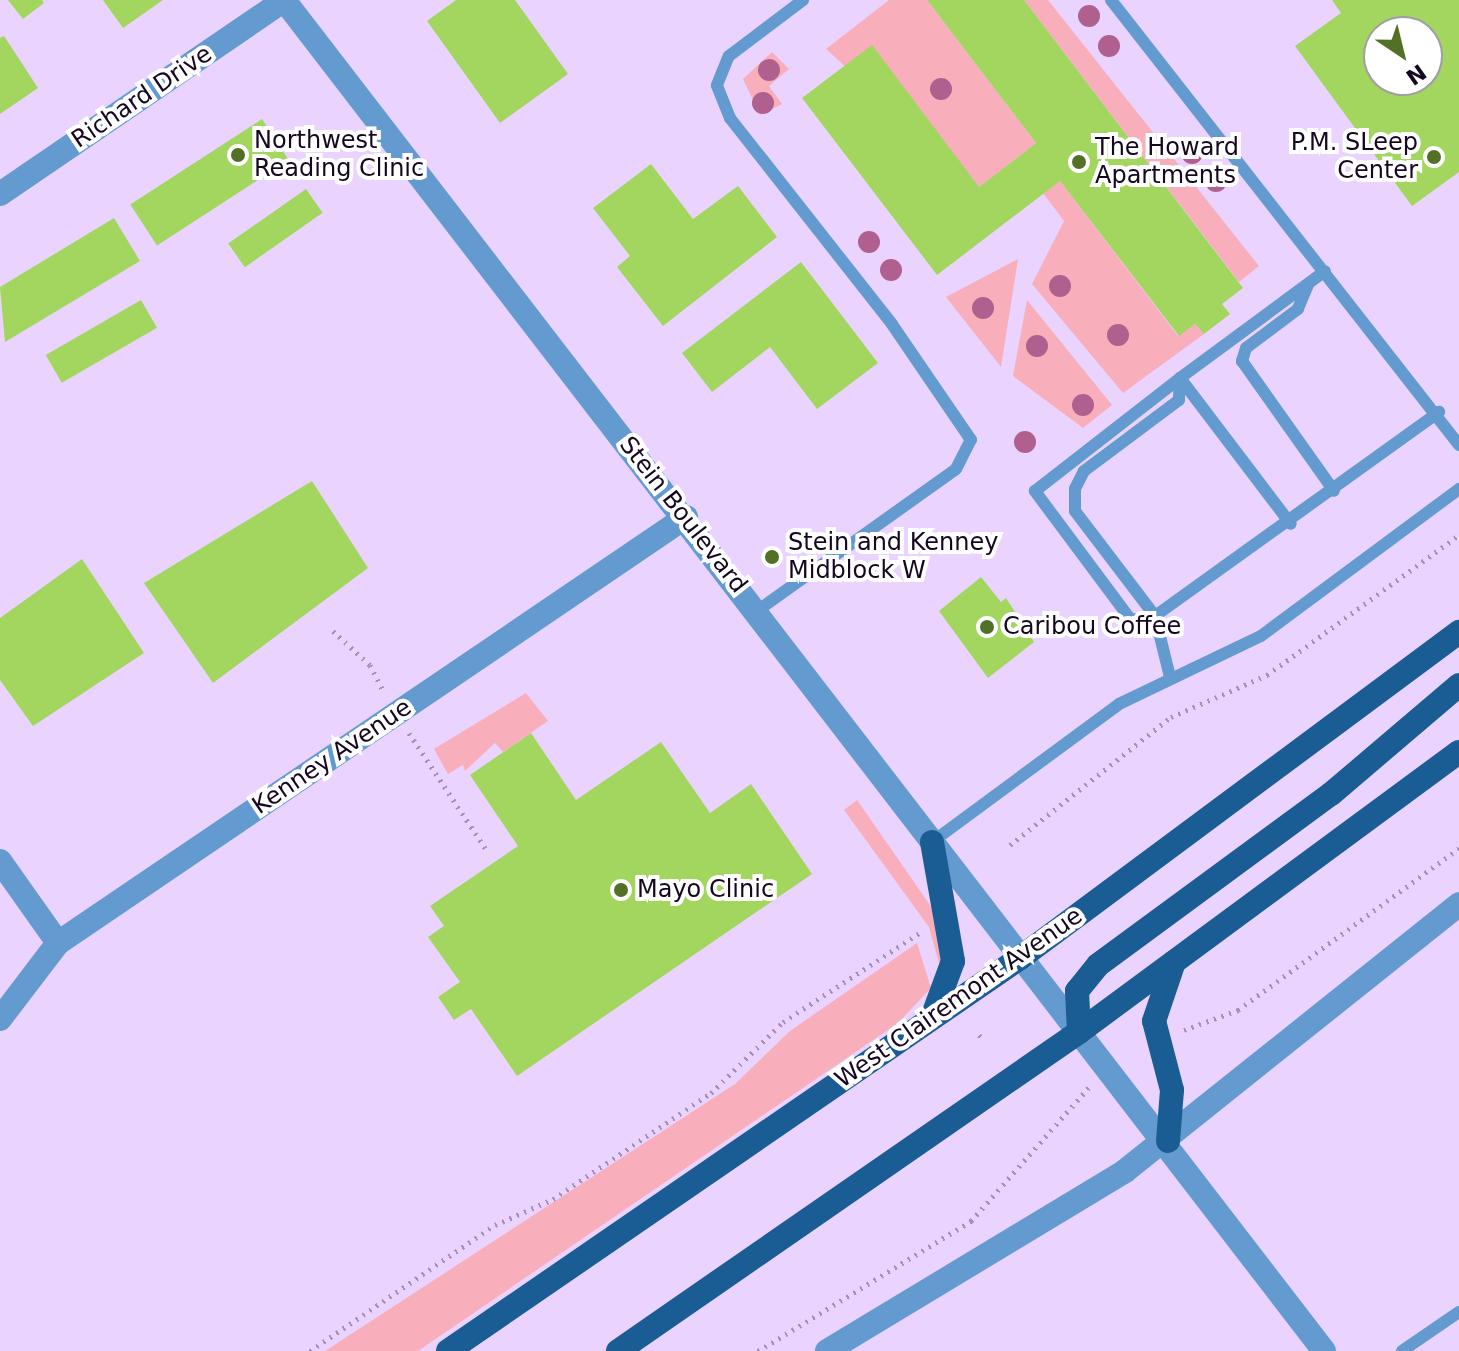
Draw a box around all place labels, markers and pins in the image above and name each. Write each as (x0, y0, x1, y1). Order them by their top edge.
place label: Northwest Reading Clinic (254, 127, 424, 183)
place label: P.M. SLeep Center (1291, 129, 1418, 185)
place label: The Howard Apartments (1095, 134, 1239, 190)
marker: Northwest Reading Clinic (229, 146, 247, 164)
marker: P.M. SLeep Center (1425, 148, 1443, 166)
marker: The Howard Apartments (1070, 153, 1088, 171)
place label: Stein and Kenney Midblock W (788, 529, 998, 585)
marker: Stein and Kenney Midblock W (763, 548, 781, 566)
place label: Caribou Coffee (1003, 613, 1181, 641)
marker: Caribou Coffee (978, 618, 996, 636)
place label: Mayo Clinic (637, 876, 774, 904)
marker: Mayo Clinic (612, 881, 630, 899)

